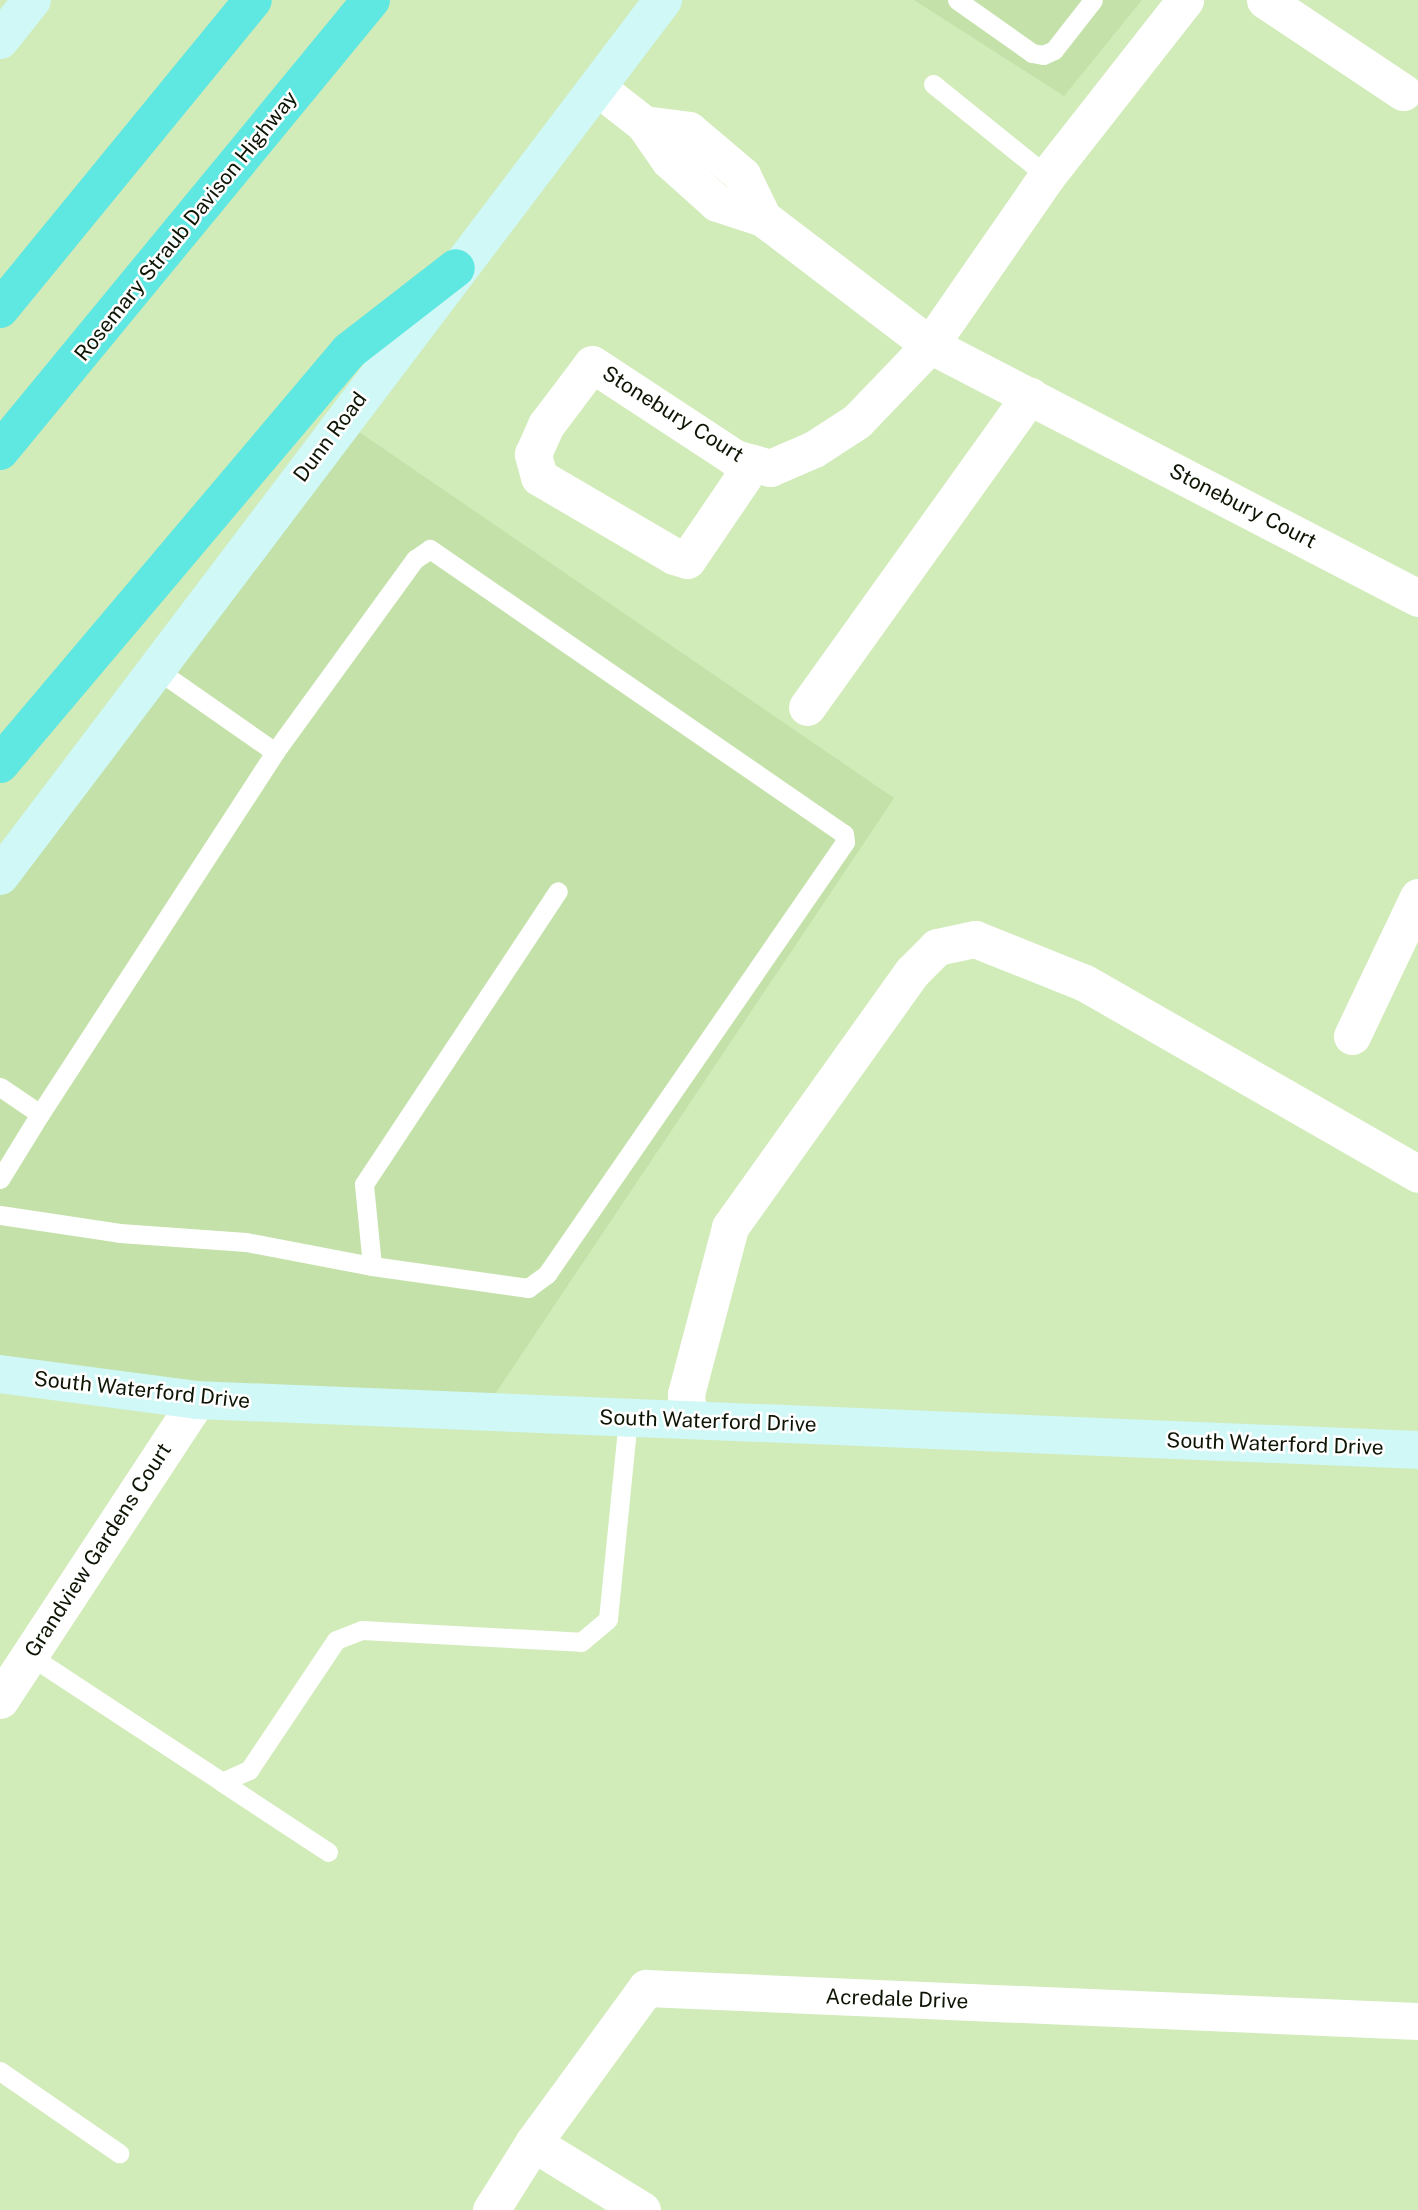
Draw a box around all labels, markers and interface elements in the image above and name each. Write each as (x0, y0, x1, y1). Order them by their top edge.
street label: Rosemary Straub Davison Highway (69, 86, 303, 366)
street label: Stonebury Court (598, 360, 748, 468)
street label: Dunn Road (288, 387, 372, 487)
street label: Stonebury Court (1165, 458, 1321, 554)
street label: South Waterford Drive (32, 1366, 252, 1414)
street label: South Waterford Drive (599, 1405, 817, 1437)
street label: South Waterford Drive (1166, 1428, 1384, 1460)
street label: Grandview Gardens Court (19, 1438, 177, 1662)
street label: Acredale Drive (825, 1984, 969, 2014)

